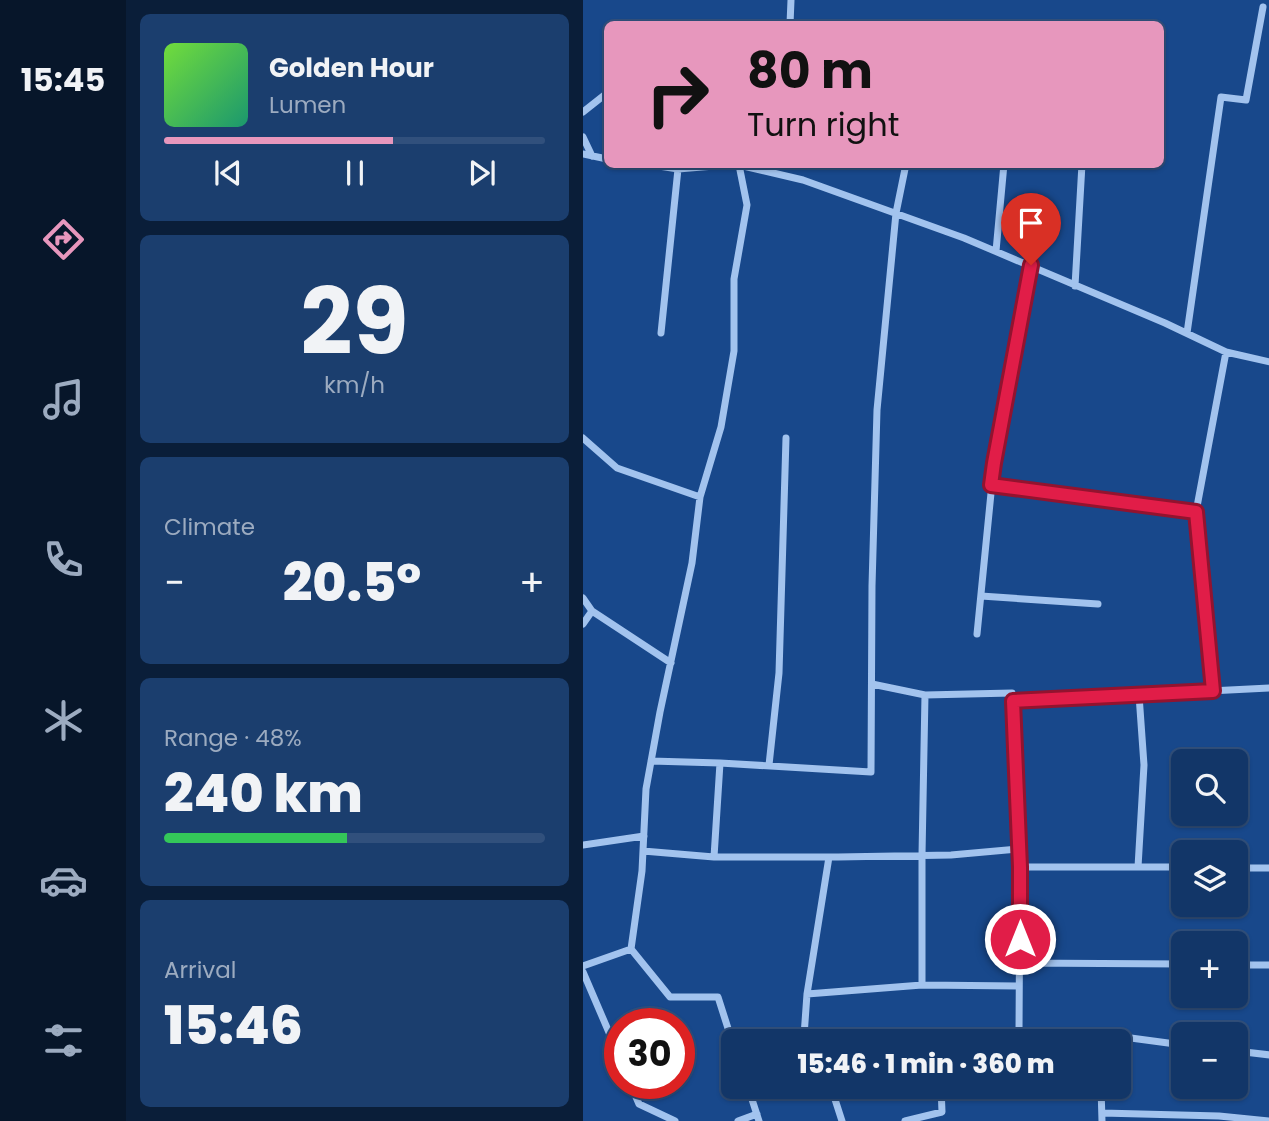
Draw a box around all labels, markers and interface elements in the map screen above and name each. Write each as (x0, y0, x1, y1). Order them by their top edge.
text: 80 m (747, 37, 873, 105)
icon: right (632, 49, 723, 140)
text: Golden Hour (269, 50, 434, 86)
text: 15:45 (21, 57, 105, 102)
text: Lumen (269, 89, 346, 121)
text: Turn right (747, 102, 899, 147)
icon: previous (209, 154, 247, 192)
icon: pause (336, 154, 374, 192)
icon: next (463, 154, 501, 192)
pin (1001, 193, 1061, 265)
icon: arrive (1012, 204, 1050, 242)
icon: directions (39, 215, 88, 264)
text: 29 (301, 258, 408, 386)
text: km/h (324, 369, 385, 401)
icon: music (39, 375, 88, 424)
text: Climate (164, 511, 255, 543)
icon: phone (39, 535, 88, 584)
text: 20.5° (283, 546, 421, 619)
text: − (164, 556, 185, 609)
text: + (519, 556, 545, 609)
icon: climate (39, 696, 88, 745)
text: Range · 48% (164, 722, 302, 754)
map controls (1171, 749, 1248, 1099)
button: search (1171, 749, 1248, 826)
text: 240 km (164, 757, 363, 830)
button: layers (1171, 840, 1248, 917)
icon: car (39, 856, 88, 905)
position arrow (983, 902, 1057, 976)
button: + (1171, 931, 1248, 1008)
text: Arrival (164, 954, 236, 986)
text: 15:46 (164, 989, 303, 1062)
speed limit sign: 30 (604, 1008, 695, 1099)
icon: filters (39, 1016, 88, 1065)
button: − (1171, 1022, 1248, 1099)
text: 15:46 · 1 min · 360 m (798, 1046, 1054, 1082)

